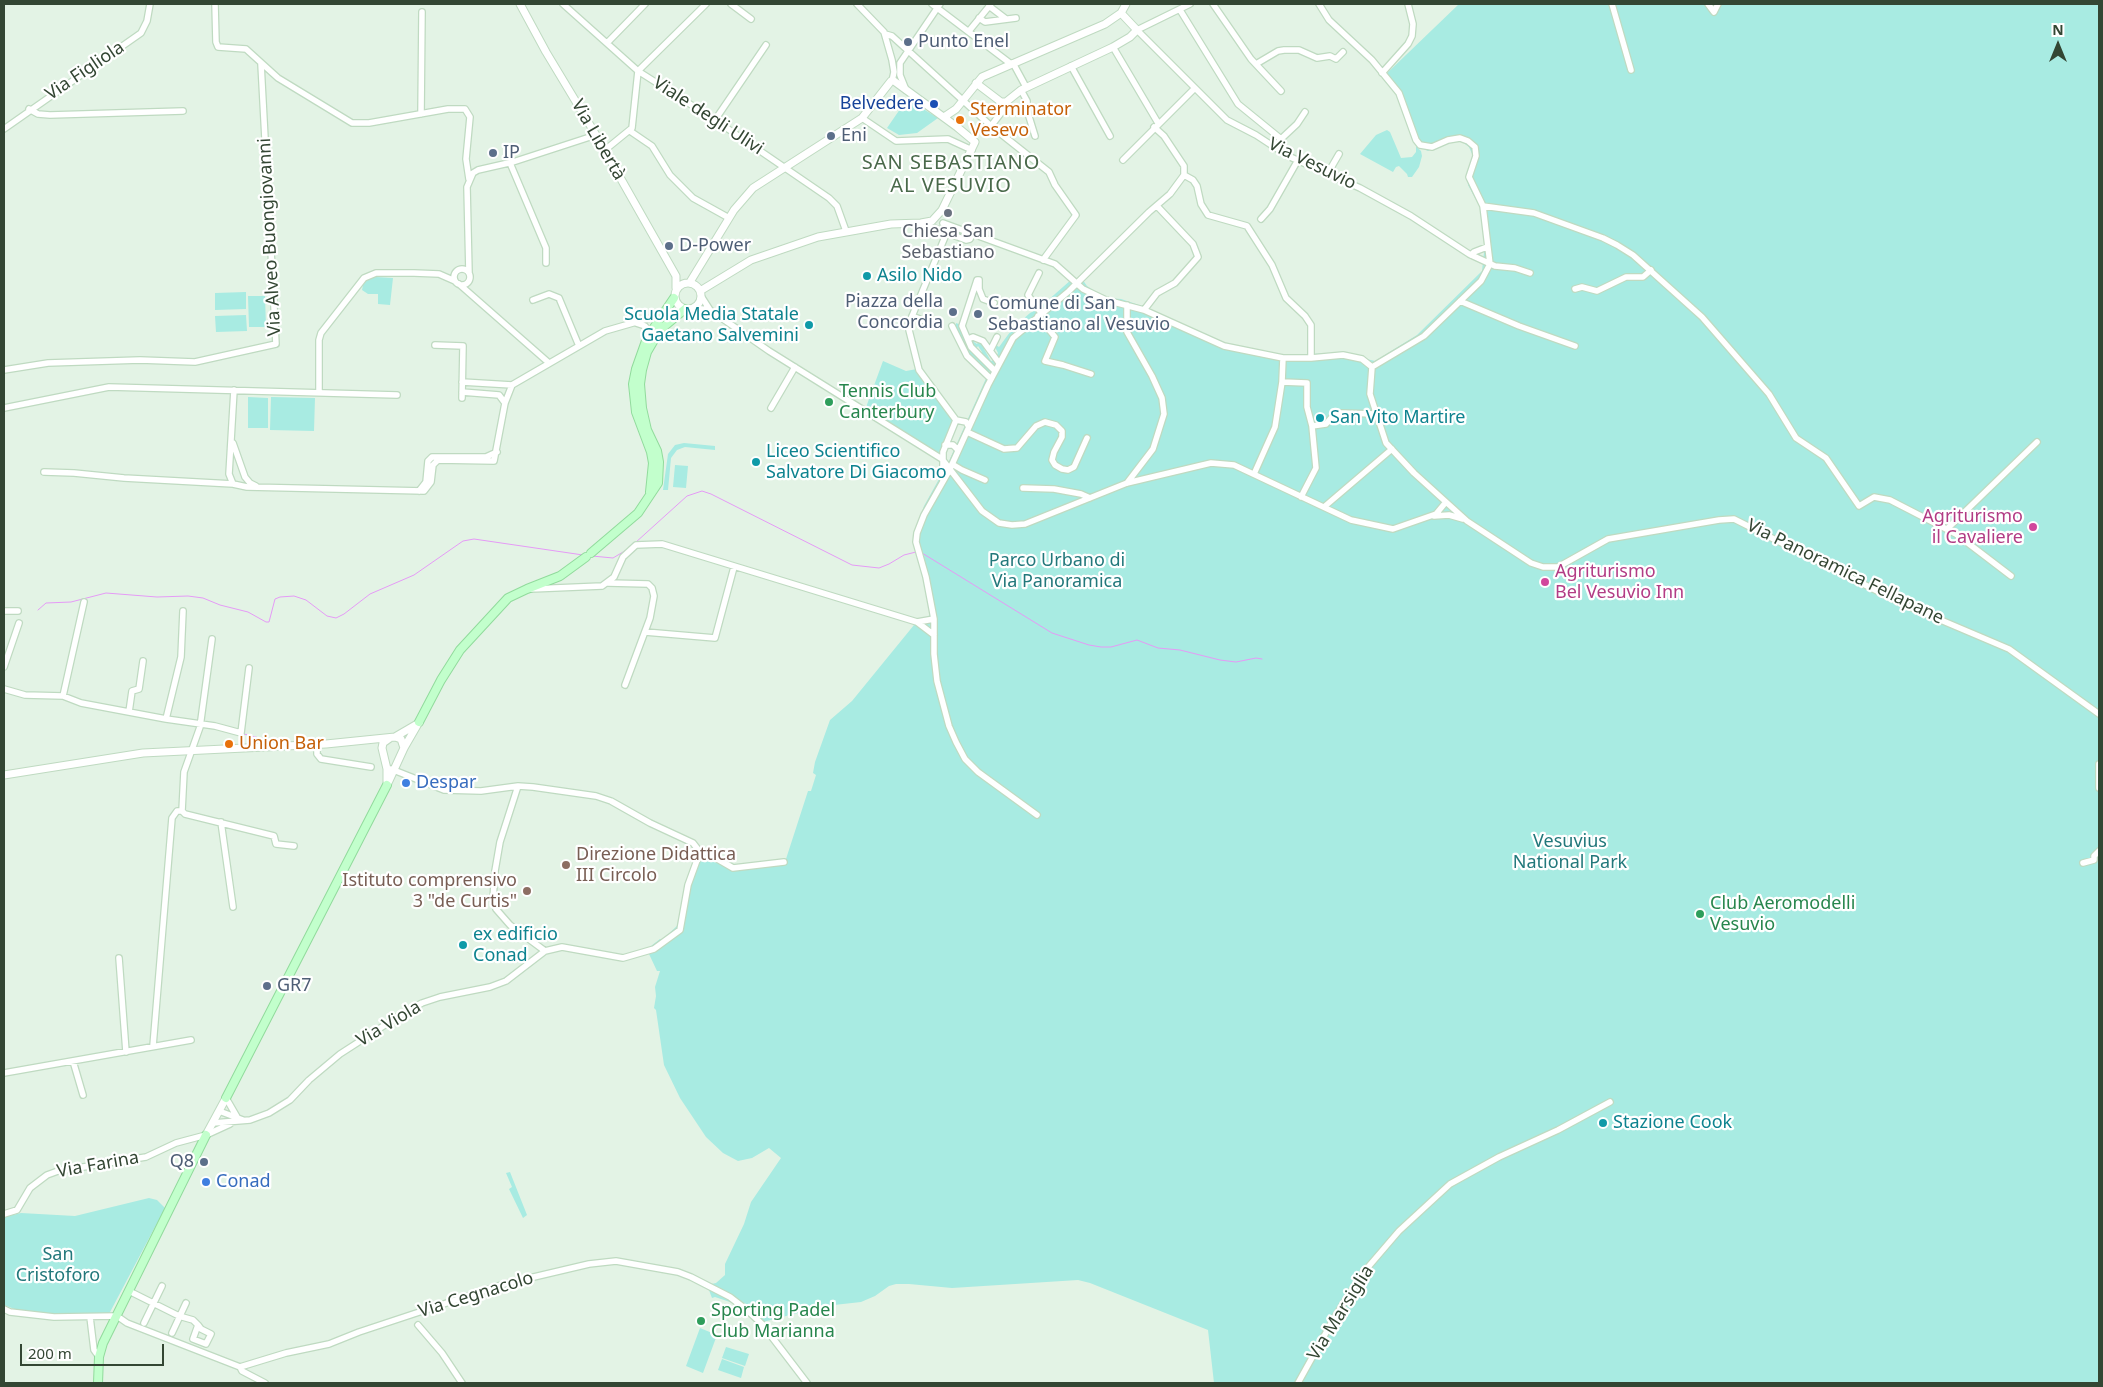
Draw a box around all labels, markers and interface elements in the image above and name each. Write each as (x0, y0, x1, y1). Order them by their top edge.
north arrow (2033, 20, 2083, 70)
text: N (2052, 20, 2064, 39)
place label: Punto Enel (918, 31, 1009, 53)
marker: Punto Enel (902, 36, 914, 48)
street label: Via Figliola (42, 37, 128, 105)
street label: Viale degli Ulivi (649, 72, 767, 160)
place label: Belvedere (840, 93, 924, 115)
street label: Via Libertà (566, 96, 630, 184)
marker: Belvedere (928, 98, 940, 110)
place label: Sterminator Vesevo (970, 99, 1071, 142)
marker: Sterminator Vesevo (954, 114, 966, 126)
place label: Eni (841, 125, 867, 147)
marker: Eni (825, 130, 837, 142)
street label: Via Vesuvio (1264, 133, 1360, 195)
street label: Via Alveo Buongiovanni (254, 137, 286, 337)
place label: IP (503, 142, 520, 164)
marker: IP (487, 147, 499, 159)
district label: SAN SEBASTIANO AL VESUVIO (860, 151, 1042, 198)
marker: Chiesa San Sebastiano (942, 207, 954, 219)
place label: Chiesa San Sebastiano (901, 221, 995, 264)
place label: D-Power (679, 235, 751, 257)
marker: D-Power (663, 240, 675, 252)
place label: Asilo Nido (877, 265, 962, 287)
marker: Asilo Nido (861, 270, 873, 282)
place label: Piazza della Concordia (845, 291, 943, 334)
place label: Comune di San Sebastiano al Vesuvio (988, 293, 1170, 336)
place label: Scuola Media Statale Gaetano Salvemini (624, 304, 799, 346)
marker: Piazza della Concordia (947, 306, 959, 318)
marker: Comune di San Sebastiano al Vesuvio (972, 308, 984, 320)
marker: Scuola Media Statale Gaetano Salvemini (803, 319, 815, 331)
place label: Tennis Club Canterbury (839, 381, 936, 424)
marker: Tennis Club Canterbury (823, 396, 835, 408)
place label: San Vito Martire (1330, 407, 1466, 429)
marker: San Vito Martire (1314, 412, 1326, 424)
place label: Liceo Scientifico Salvatore Di Giacomo (766, 441, 947, 484)
marker: Liceo Scientifico Salvatore Di Giacomo (750, 456, 762, 468)
place label: Agriturismo il Cavaliere (1922, 506, 2023, 548)
street label: Via Panoramica Fellapane (1743, 515, 1947, 629)
marker: Agriturismo il Cavaliere (2027, 521, 2039, 533)
park label: Parco Urbano di Via Panoramica (989, 550, 1125, 592)
place label: Agriturismo Bel Vesuvio Inn (1555, 561, 1684, 604)
marker: Agriturismo Bel Vesuvio Inn (1539, 576, 1551, 588)
place label: Union Bar (239, 733, 324, 755)
marker: Union Bar (223, 738, 235, 750)
place label: Despar (416, 772, 477, 794)
marker: Despar (400, 777, 412, 789)
park label: Vesuvius National Park (1513, 831, 1627, 874)
place label: Direzione Didattica III Circolo (576, 844, 736, 886)
marker: Direzione Didattica III Circolo (560, 859, 572, 871)
place label: Istituto comprensivo 3 "de Curtis" (342, 870, 517, 912)
marker: Istituto comprensivo 3 "de Curtis" (521, 885, 533, 897)
place label: Club Aeromodelli Vesuvio (1710, 893, 1855, 936)
marker: Club Aeromodelli Vesuvio (1694, 908, 1706, 920)
place label: ex edificio Conad (473, 924, 558, 966)
marker: ex edificio Conad (457, 939, 469, 951)
place label: GR7 (277, 975, 312, 997)
marker: GR7 (261, 980, 273, 992)
street label: Via Viola (353, 996, 425, 1052)
place label: Stazione Cook (1613, 1112, 1732, 1134)
marker: Stazione Cook (1597, 1117, 1609, 1129)
street label: Via Farina (55, 1147, 141, 1183)
place label: Q8 (170, 1151, 194, 1173)
marker: Q8 (198, 1156, 210, 1168)
place label: Conad (216, 1171, 271, 1193)
marker: Conad (200, 1176, 212, 1188)
park label: San Cristoforo (16, 1244, 100, 1286)
street label: Via Marsiglia (1303, 1262, 1379, 1364)
street label: Via Cegnacolo (416, 1267, 536, 1323)
place label: Sporting Padel Club Marianna (711, 1300, 835, 1342)
marker: Sporting Padel Club Marianna (695, 1315, 707, 1327)
scale bar (22, 1334, 166, 1366)
text: 200 m (28, 1343, 72, 1363)

